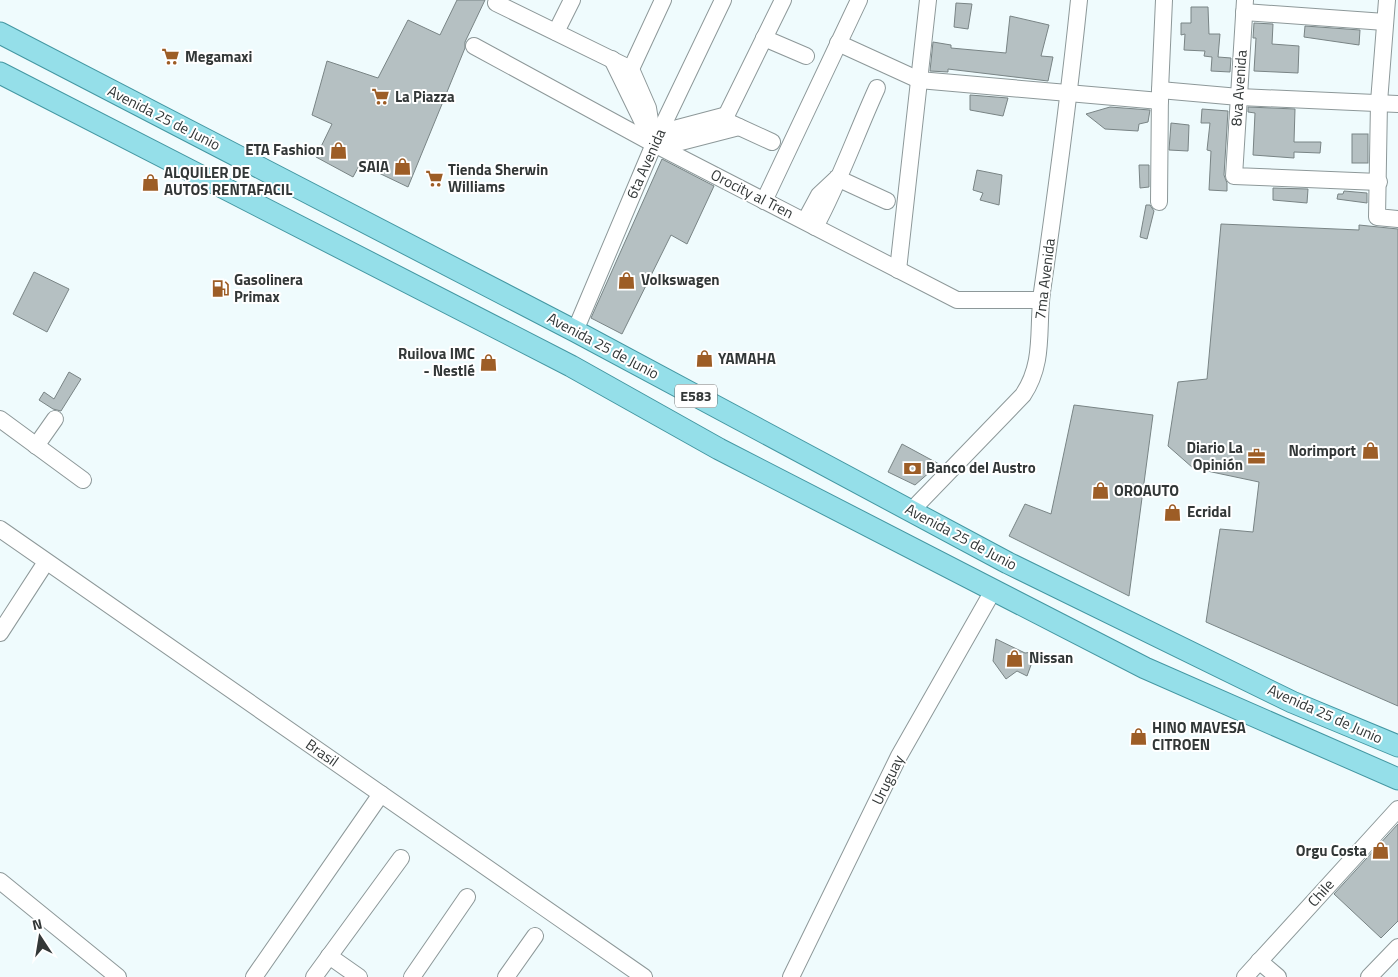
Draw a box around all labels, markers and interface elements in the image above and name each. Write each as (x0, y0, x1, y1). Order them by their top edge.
place label: Megamaxi (185, 45, 252, 68)
supermarket icon: Megamaxi (161, 47, 181, 67)
street label: 8va Avenida (1224, 49, 1253, 127)
street label: Avenida 25 de Junio (104, 79, 225, 156)
place label: La Piazza (395, 85, 455, 108)
supermarket icon: La Piazza (371, 87, 391, 107)
street label: 6ta Avenida (620, 125, 671, 203)
place label: ETA Fashion (245, 138, 324, 161)
shop icon: ETA Fashion (328, 140, 348, 160)
place label: SAIA (359, 155, 389, 178)
shop icon: SAIA (393, 157, 413, 177)
place label: Tienda Sherwin Williams (448, 158, 548, 198)
place label: ALQUILER DE AUTOS RENTAFACIL (164, 161, 292, 201)
street label: Orocity al Tren (707, 163, 798, 224)
supermarket icon: Tienda Sherwin Williams (424, 169, 444, 189)
shop icon: ALQUILER DE AUTOS RENTAFACIL (140, 172, 160, 192)
street label: 7ma Avenida (1028, 236, 1061, 321)
place label: Gasolinera Primax (234, 268, 303, 308)
place label: Volkswagen (641, 268, 720, 291)
shop icon: Volkswagen (617, 270, 637, 290)
fuel station icon: Gasolinera Primax (210, 279, 230, 299)
street label: Avenida 25 de Junio (543, 306, 663, 385)
place label: Ruilova IMC - Nestlé (398, 342, 475, 382)
place label: YAMAHA (718, 347, 776, 370)
shop icon: YAMAHA (694, 349, 714, 369)
shop icon: Ruilova IMC - Nestlé (479, 353, 499, 373)
road number: E583 (675, 384, 717, 408)
place label: Diario La Opinión (1186, 436, 1243, 476)
place label: Norimport (1288, 439, 1357, 462)
shop icon: Norimport (1360, 441, 1380, 461)
office icon: Diario La Opinión (1247, 447, 1267, 467)
place label: Banco del Austro (926, 456, 1036, 479)
bank icon: Banco del Austro (902, 458, 922, 478)
place label: OROAUTO (1114, 479, 1179, 502)
shop icon: OROAUTO (1090, 481, 1110, 501)
street label: Avenida 25 de Junio (901, 497, 1021, 576)
place label: Ecridal (1187, 500, 1231, 523)
shop icon: Ecridal (1163, 502, 1183, 522)
place label: Nissan (1029, 646, 1073, 669)
shop icon: Nissan (1005, 648, 1025, 668)
street label: Avenida 25 de Junio (1264, 678, 1387, 749)
place label: HINO MAVESA CITROEN (1152, 716, 1246, 756)
shop icon: HINO MAVESA CITROEN (1128, 727, 1148, 747)
street label: Brasil (301, 733, 343, 772)
street label: Uruguay (866, 751, 910, 809)
place label: Orgu Costa (1296, 839, 1367, 862)
shop icon: Orgu Costa (1371, 841, 1391, 861)
street label: Chile (1302, 874, 1339, 912)
north arrow (15, 912, 65, 962)
text: N (30, 913, 44, 935)

